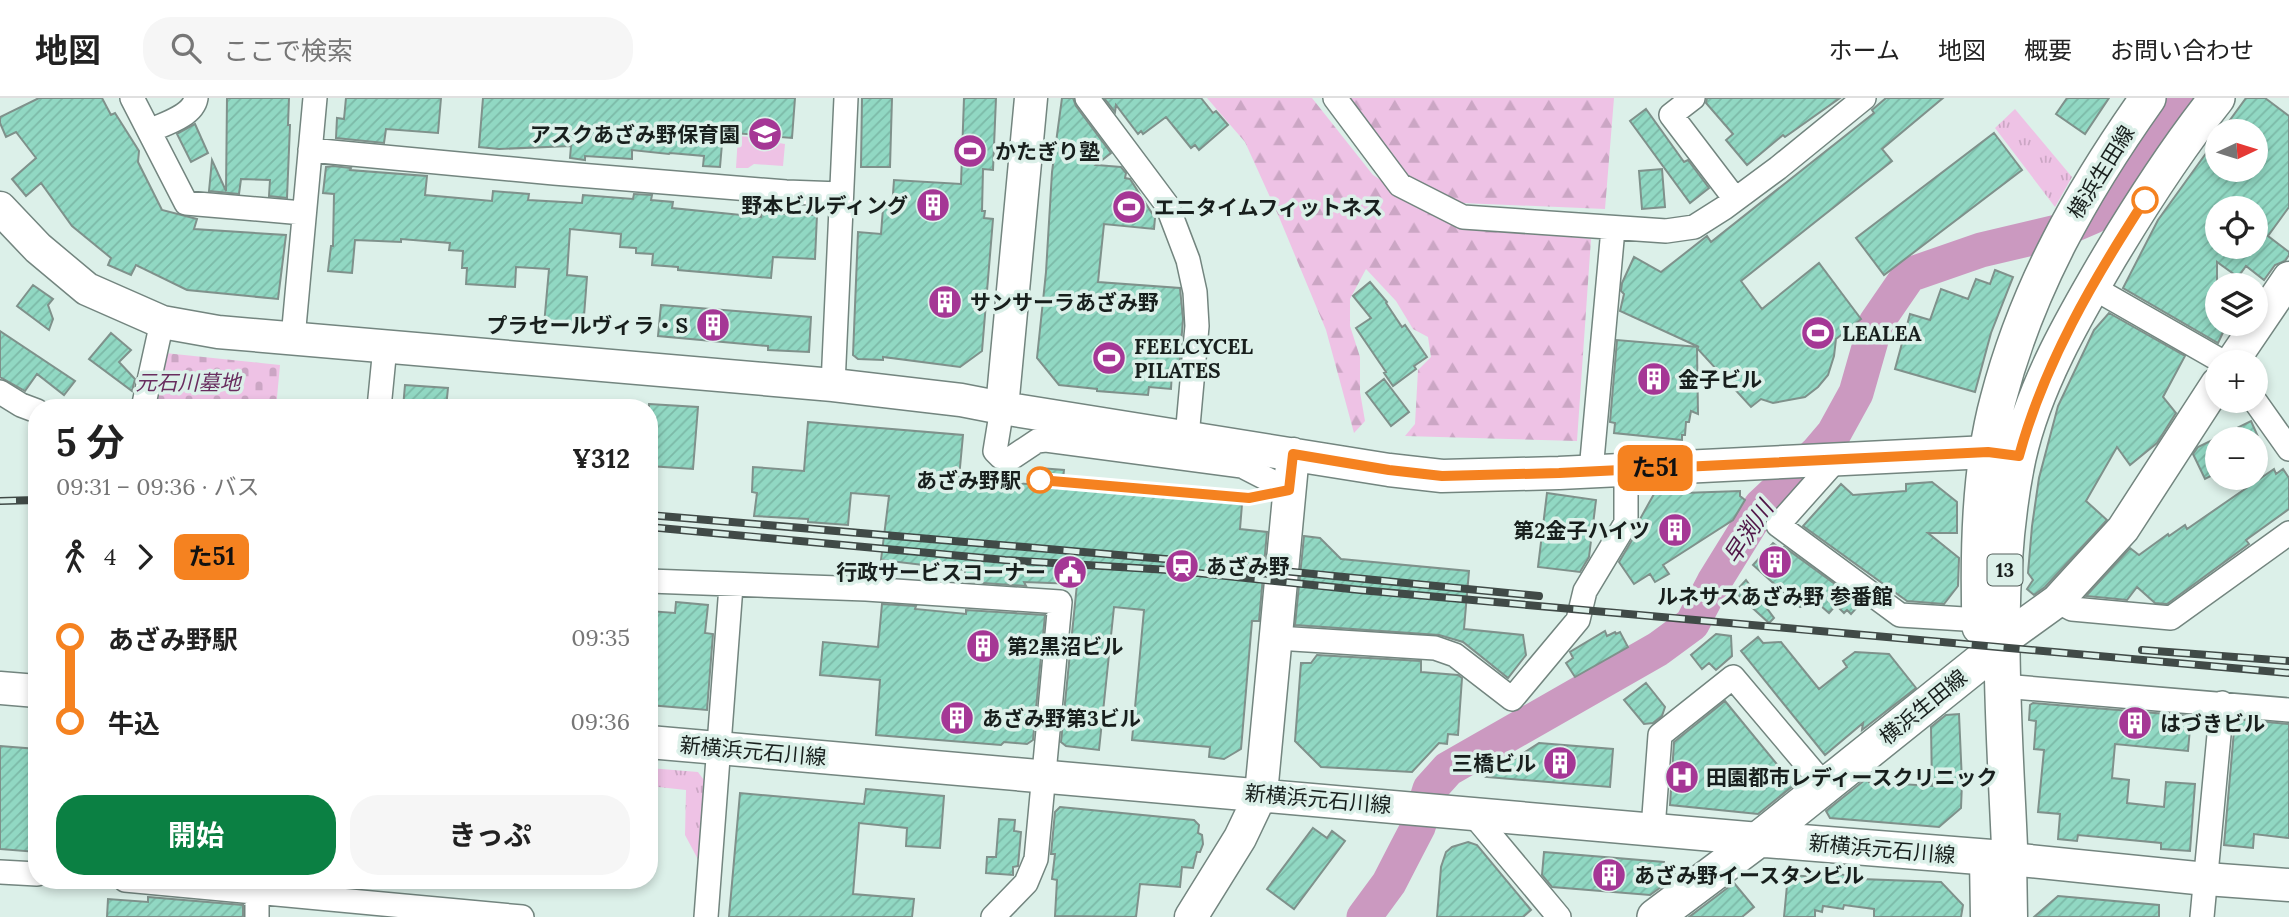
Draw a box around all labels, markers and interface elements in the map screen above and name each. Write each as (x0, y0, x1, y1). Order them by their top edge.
search box (143, 17, 633, 80)
text: 地図 (35, 29, 101, 71)
icon: search (167, 29, 205, 67)
text: ここで検索 (223, 34, 353, 67)
text: ホーム (1829, 35, 1900, 66)
text: 地図 (1938, 35, 1986, 66)
text: 概要 (2024, 35, 2072, 66)
text: お問い合わせ (2110, 35, 2254, 66)
school or university icon: アスクあざみ野保育園 (746, 115, 784, 153)
north arrow (2205, 119, 2268, 182)
map controls (2205, 119, 2268, 490)
street label: 横浜生田線 (2062, 120, 2140, 224)
place label: アスクあざみ野保育園 (530, 121, 740, 148)
sports icon: かたぎり塾 (951, 132, 989, 170)
place label: かたぎり塾 (995, 138, 1100, 165)
building icon: 野本ビルディング (914, 186, 952, 224)
unlabelled marker (2132, 187, 2158, 213)
sports icon: エニタイムフィットネス (1110, 188, 1148, 226)
place label: 野本ビルディング (741, 192, 908, 219)
place label: エニタイムフィットネス (1154, 194, 1383, 221)
button: locate (2205, 196, 2268, 259)
button: layers (2205, 273, 2268, 336)
building icon: サンサーラあざみ野 (926, 283, 964, 321)
place label: サンサーラあざみ野 (970, 289, 1159, 316)
building icon: プラセールヴィラ・S (694, 306, 732, 344)
place label: プラセールヴィラ・S (486, 312, 688, 339)
sports icon: LEALEA (1799, 314, 1837, 352)
place label: LEALEA (1842, 320, 1922, 347)
place label: FEELCYCEL PILATES (1134, 333, 1253, 384)
sports icon: FEELCYCEL PILATES (1090, 339, 1128, 377)
button: + (2205, 350, 2268, 413)
building icon: 金子ビル (1635, 360, 1673, 398)
place label: 金子ビル (1678, 366, 1762, 393)
park label: 元石川墓地 (136, 369, 242, 396)
text: 5 分 (56, 418, 125, 466)
button: − (2205, 427, 2268, 490)
text: ¥312 (572, 442, 630, 475)
line badge: た51 (1615, 445, 1695, 491)
text: た51 (1632, 452, 1678, 483)
place label: あざみ野駅 (916, 467, 1021, 494)
marker: あざみ野駅 (1027, 467, 1053, 493)
text: 09:31 – 09:36 · バス (56, 472, 259, 501)
water label: 早渕川 (1717, 493, 1781, 569)
building icon: 第2金子ハイツ (1656, 511, 1694, 549)
place label: 第2金子ハイツ (1513, 517, 1650, 544)
icon: walk (56, 538, 94, 576)
icon: forward (126, 538, 164, 576)
text: た51 (188, 541, 235, 572)
text: 4 (104, 542, 116, 571)
building icon: ルネサスあざみ野 参番館 (1756, 543, 1794, 581)
station icon: あざみ野 (1163, 547, 1201, 585)
public building icon: 行政サービスコーナー (1051, 553, 1089, 591)
place label: あざみ野 (1206, 553, 1290, 580)
road number: 13 (1988, 555, 2022, 586)
place label: 行政サービスコーナー (836, 559, 1046, 586)
place label: ルネサスあざみ野 参番館 (1657, 583, 1893, 610)
text: あざみ野駅 (108, 623, 238, 656)
text: 09:35 (571, 623, 630, 652)
building icon: 第2黒沼ビル (964, 627, 1002, 665)
place label: 第2黒沼ビル (1007, 633, 1123, 660)
street label: 横浜生田線 (1874, 663, 1972, 751)
building icon: あざみ野第3ビル (938, 699, 976, 737)
building icon: はづきビル (2116, 704, 2154, 742)
place label: あざみ野第3ビル (982, 705, 1141, 732)
text: 牛込 (108, 707, 160, 740)
text: 09:36 (571, 707, 630, 736)
place label: はづきビル (2160, 710, 2265, 737)
street label: 新横浜元石川線 (679, 731, 827, 771)
building icon: 三橋ビル (1541, 744, 1579, 782)
place label: 三橋ビル (1452, 750, 1536, 777)
hospital icon: 田園都市レディースクリニック (1663, 758, 1701, 796)
place label: 田園都市レディースクリニック (1706, 764, 1997, 791)
street label: 新横浜元石川線 (1244, 779, 1392, 819)
button: 開始 (56, 795, 336, 875)
button: きっぷ (350, 795, 630, 875)
street label: 新横浜元石川線 (1808, 829, 1956, 869)
building icon: あざみ野イースタンビル (1590, 856, 1628, 894)
place label: あざみ野イースタンビル (1634, 862, 1864, 889)

